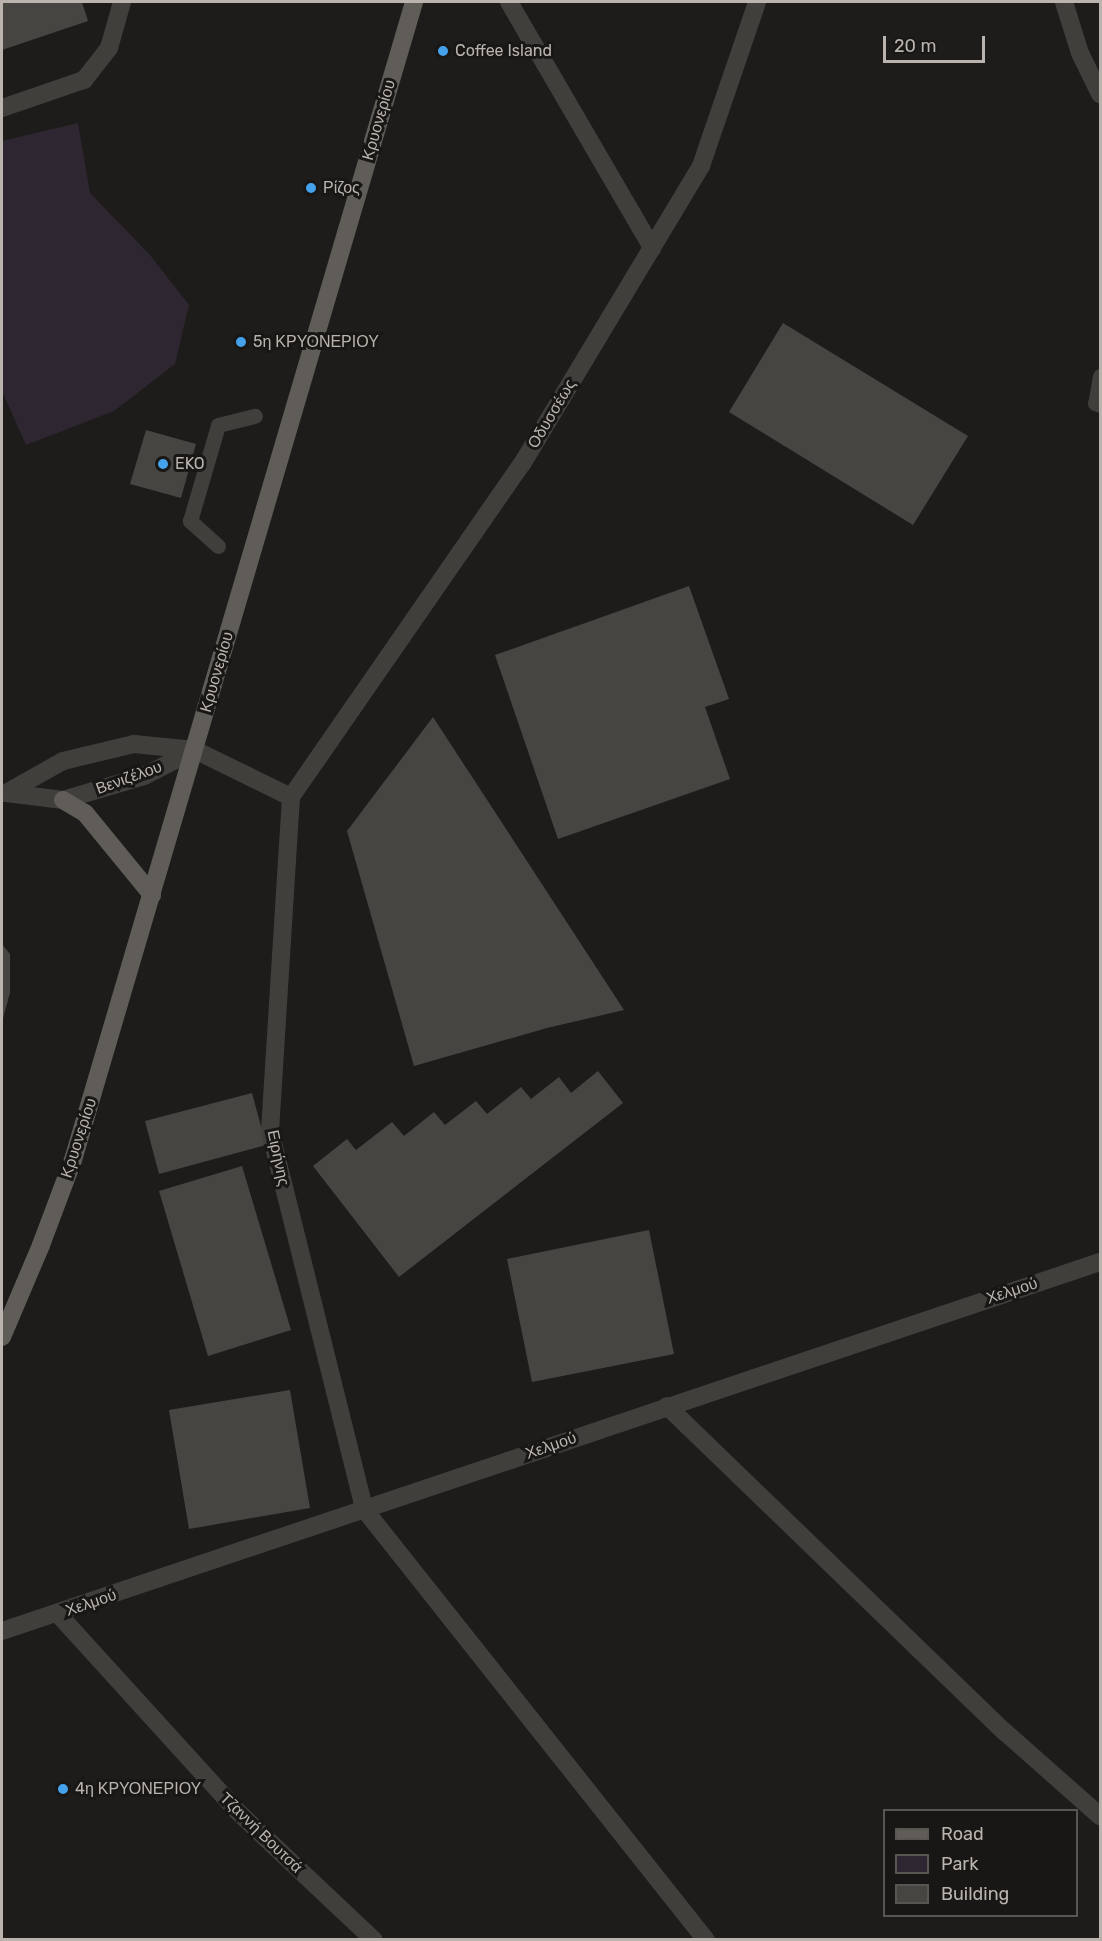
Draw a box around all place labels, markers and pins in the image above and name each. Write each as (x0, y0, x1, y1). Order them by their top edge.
place label: Coffee Island (455, 41, 552, 61)
marker: Coffee Island (436, 44, 450, 58)
place label: Ρίζος (323, 178, 360, 198)
marker: Ρίζος (304, 181, 318, 195)
place label: 5η ΚΡΥΟΝΕΡΙΟΥ (253, 332, 379, 352)
marker: 5η ΚΡΥΟΝΕΡΙΟΥ (234, 335, 248, 349)
place label: EKO (175, 454, 205, 474)
marker: EKO (156, 457, 170, 471)
place label: 4η ΚΡΥΟΝΕΡΙΟΥ (75, 1779, 201, 1799)
marker: 4η ΚΡΥΟΝΕΡΙΟΥ (56, 1782, 70, 1796)

